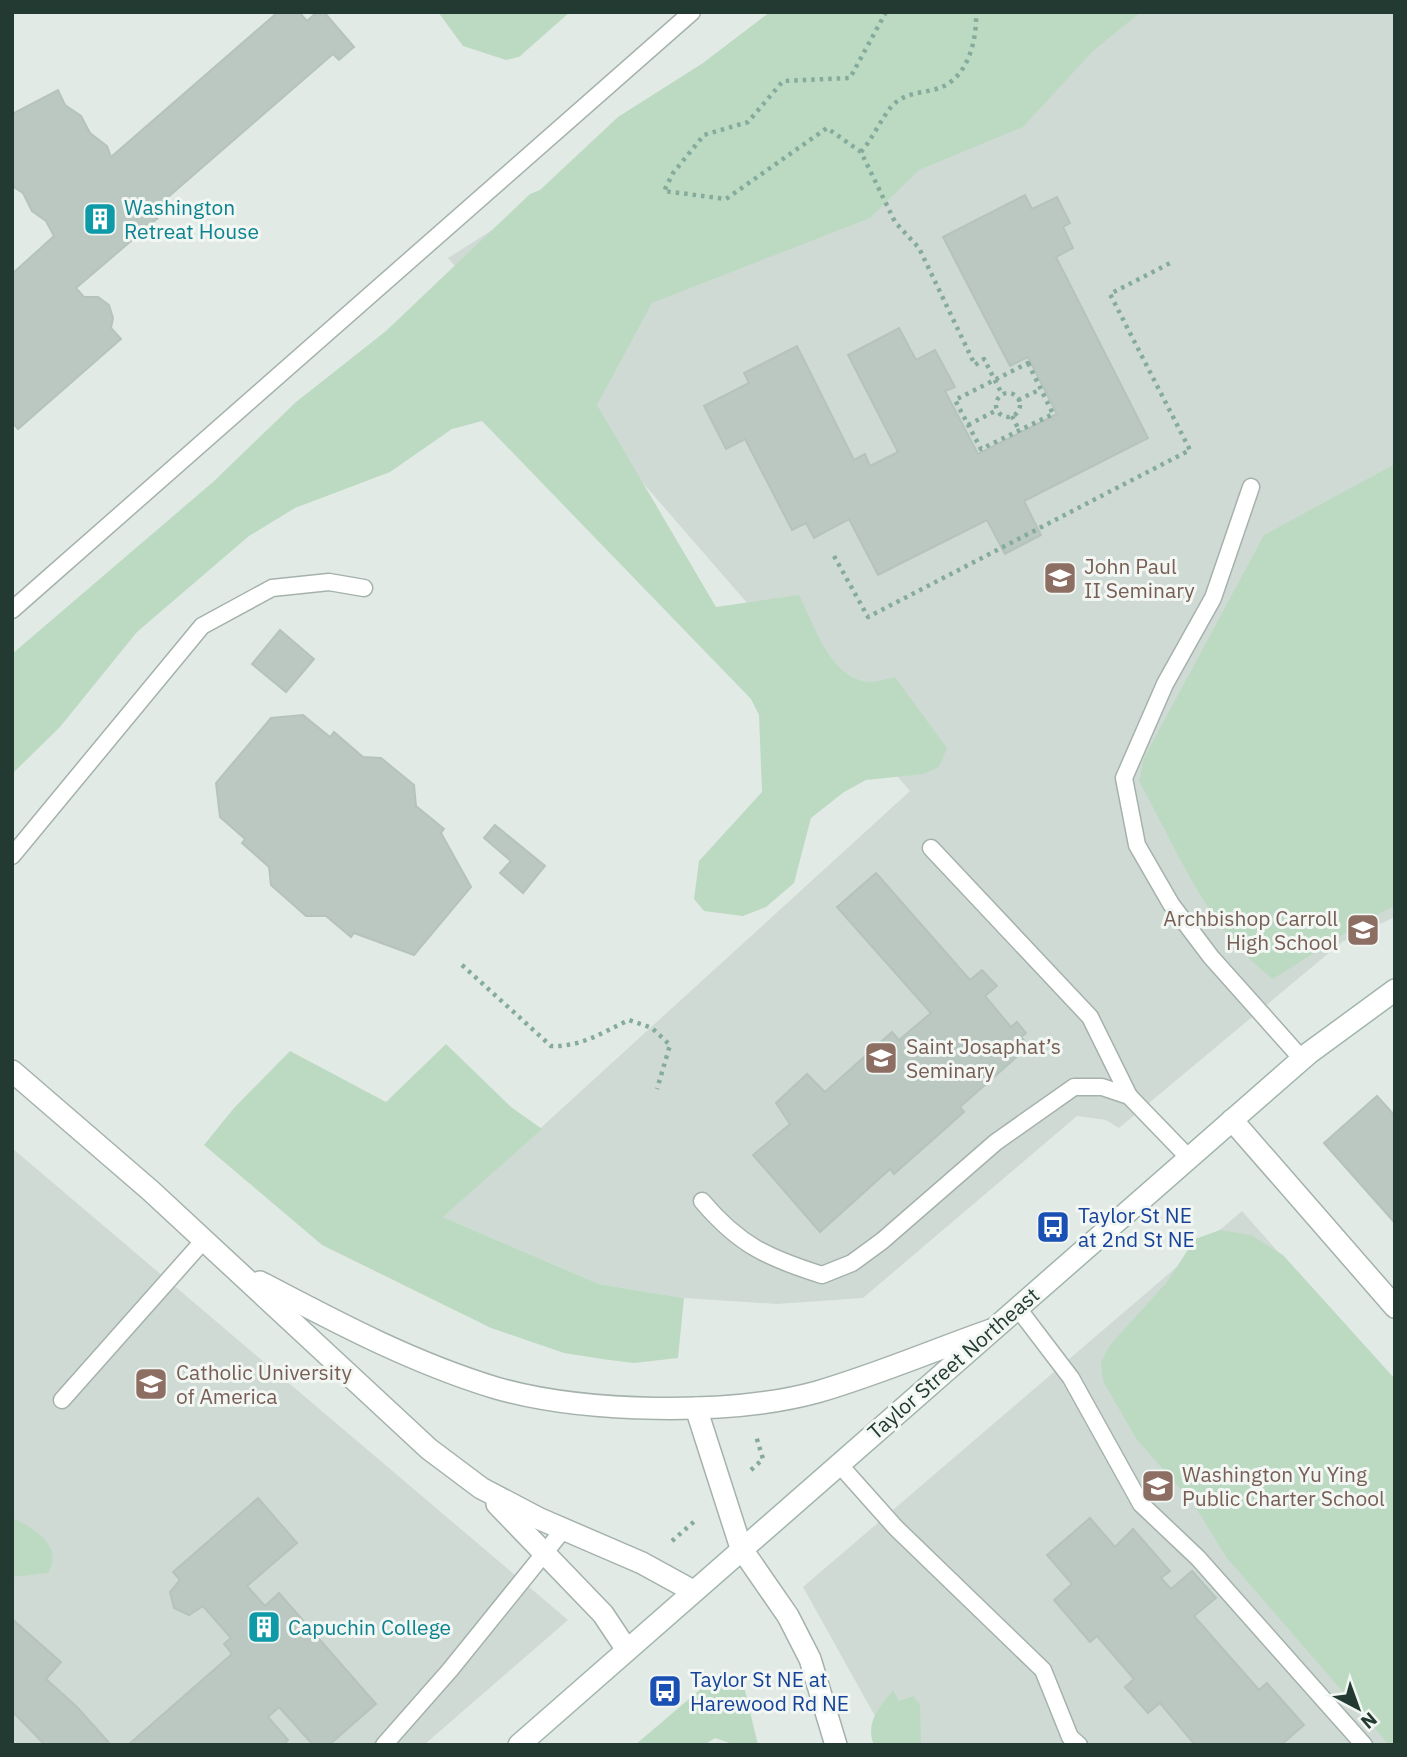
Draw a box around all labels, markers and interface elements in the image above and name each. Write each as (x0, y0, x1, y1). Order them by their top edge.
place label: Washington Retreat House (124, 193, 259, 245)
building icon: Washington Retreat House (81, 200, 119, 238)
place label: John Paul II Seminary (1084, 552, 1195, 604)
school or university icon: John Paul II Seminary (1041, 559, 1079, 597)
place label: Archbishop Carroll High School (1163, 904, 1338, 956)
school or university icon: Archbishop Carroll High School (1344, 911, 1382, 949)
place label: Saint Josaphat’s Seminary (906, 1032, 1061, 1084)
school or university icon: Saint Josaphat’s Seminary (862, 1039, 900, 1077)
place label: Taylor St NE at 2nd St NE (1078, 1201, 1195, 1253)
bus stop icon: Taylor St NE at 2nd St NE (1034, 1208, 1072, 1246)
street label: Taylor Street Northeast (861, 1281, 1045, 1445)
place label: Catholic University of America (176, 1358, 352, 1410)
school or university icon: Catholic University of America (132, 1365, 170, 1403)
place label: Washington Yu Ying Public Charter School (1182, 1460, 1385, 1512)
school or university icon: Washington Yu Ying Public Charter School (1139, 1467, 1177, 1505)
building icon: Capuchin College (245, 1608, 283, 1646)
place label: Capuchin College (288, 1613, 451, 1641)
place label: Taylor St NE at Harewood Rd NE (690, 1665, 849, 1717)
bus stop icon: Taylor St NE at Harewood Rd NE (646, 1672, 684, 1710)
north arrow (1323, 1673, 1393, 1743)
text: N (1356, 1707, 1382, 1734)

